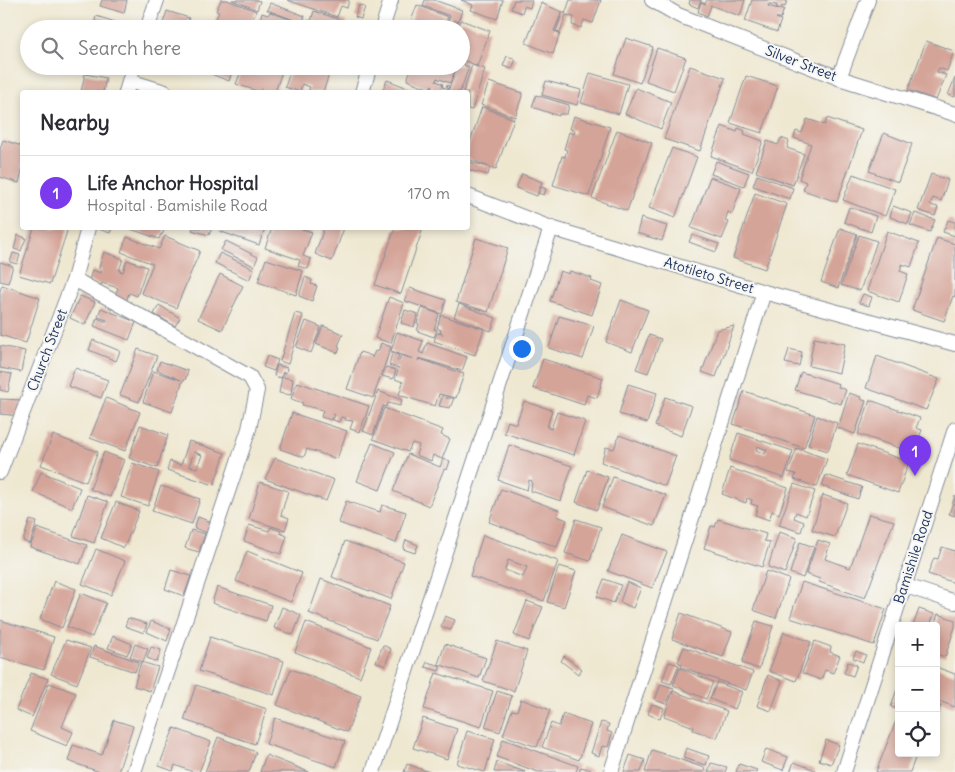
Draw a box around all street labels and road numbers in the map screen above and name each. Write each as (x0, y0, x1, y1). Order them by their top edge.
street label: Silver Street (763, 41, 839, 85)
street label: Atotileto Street (662, 253, 756, 297)
street label: Church Street (23, 306, 71, 394)
street label: Bamishile Road (889, 508, 937, 606)

